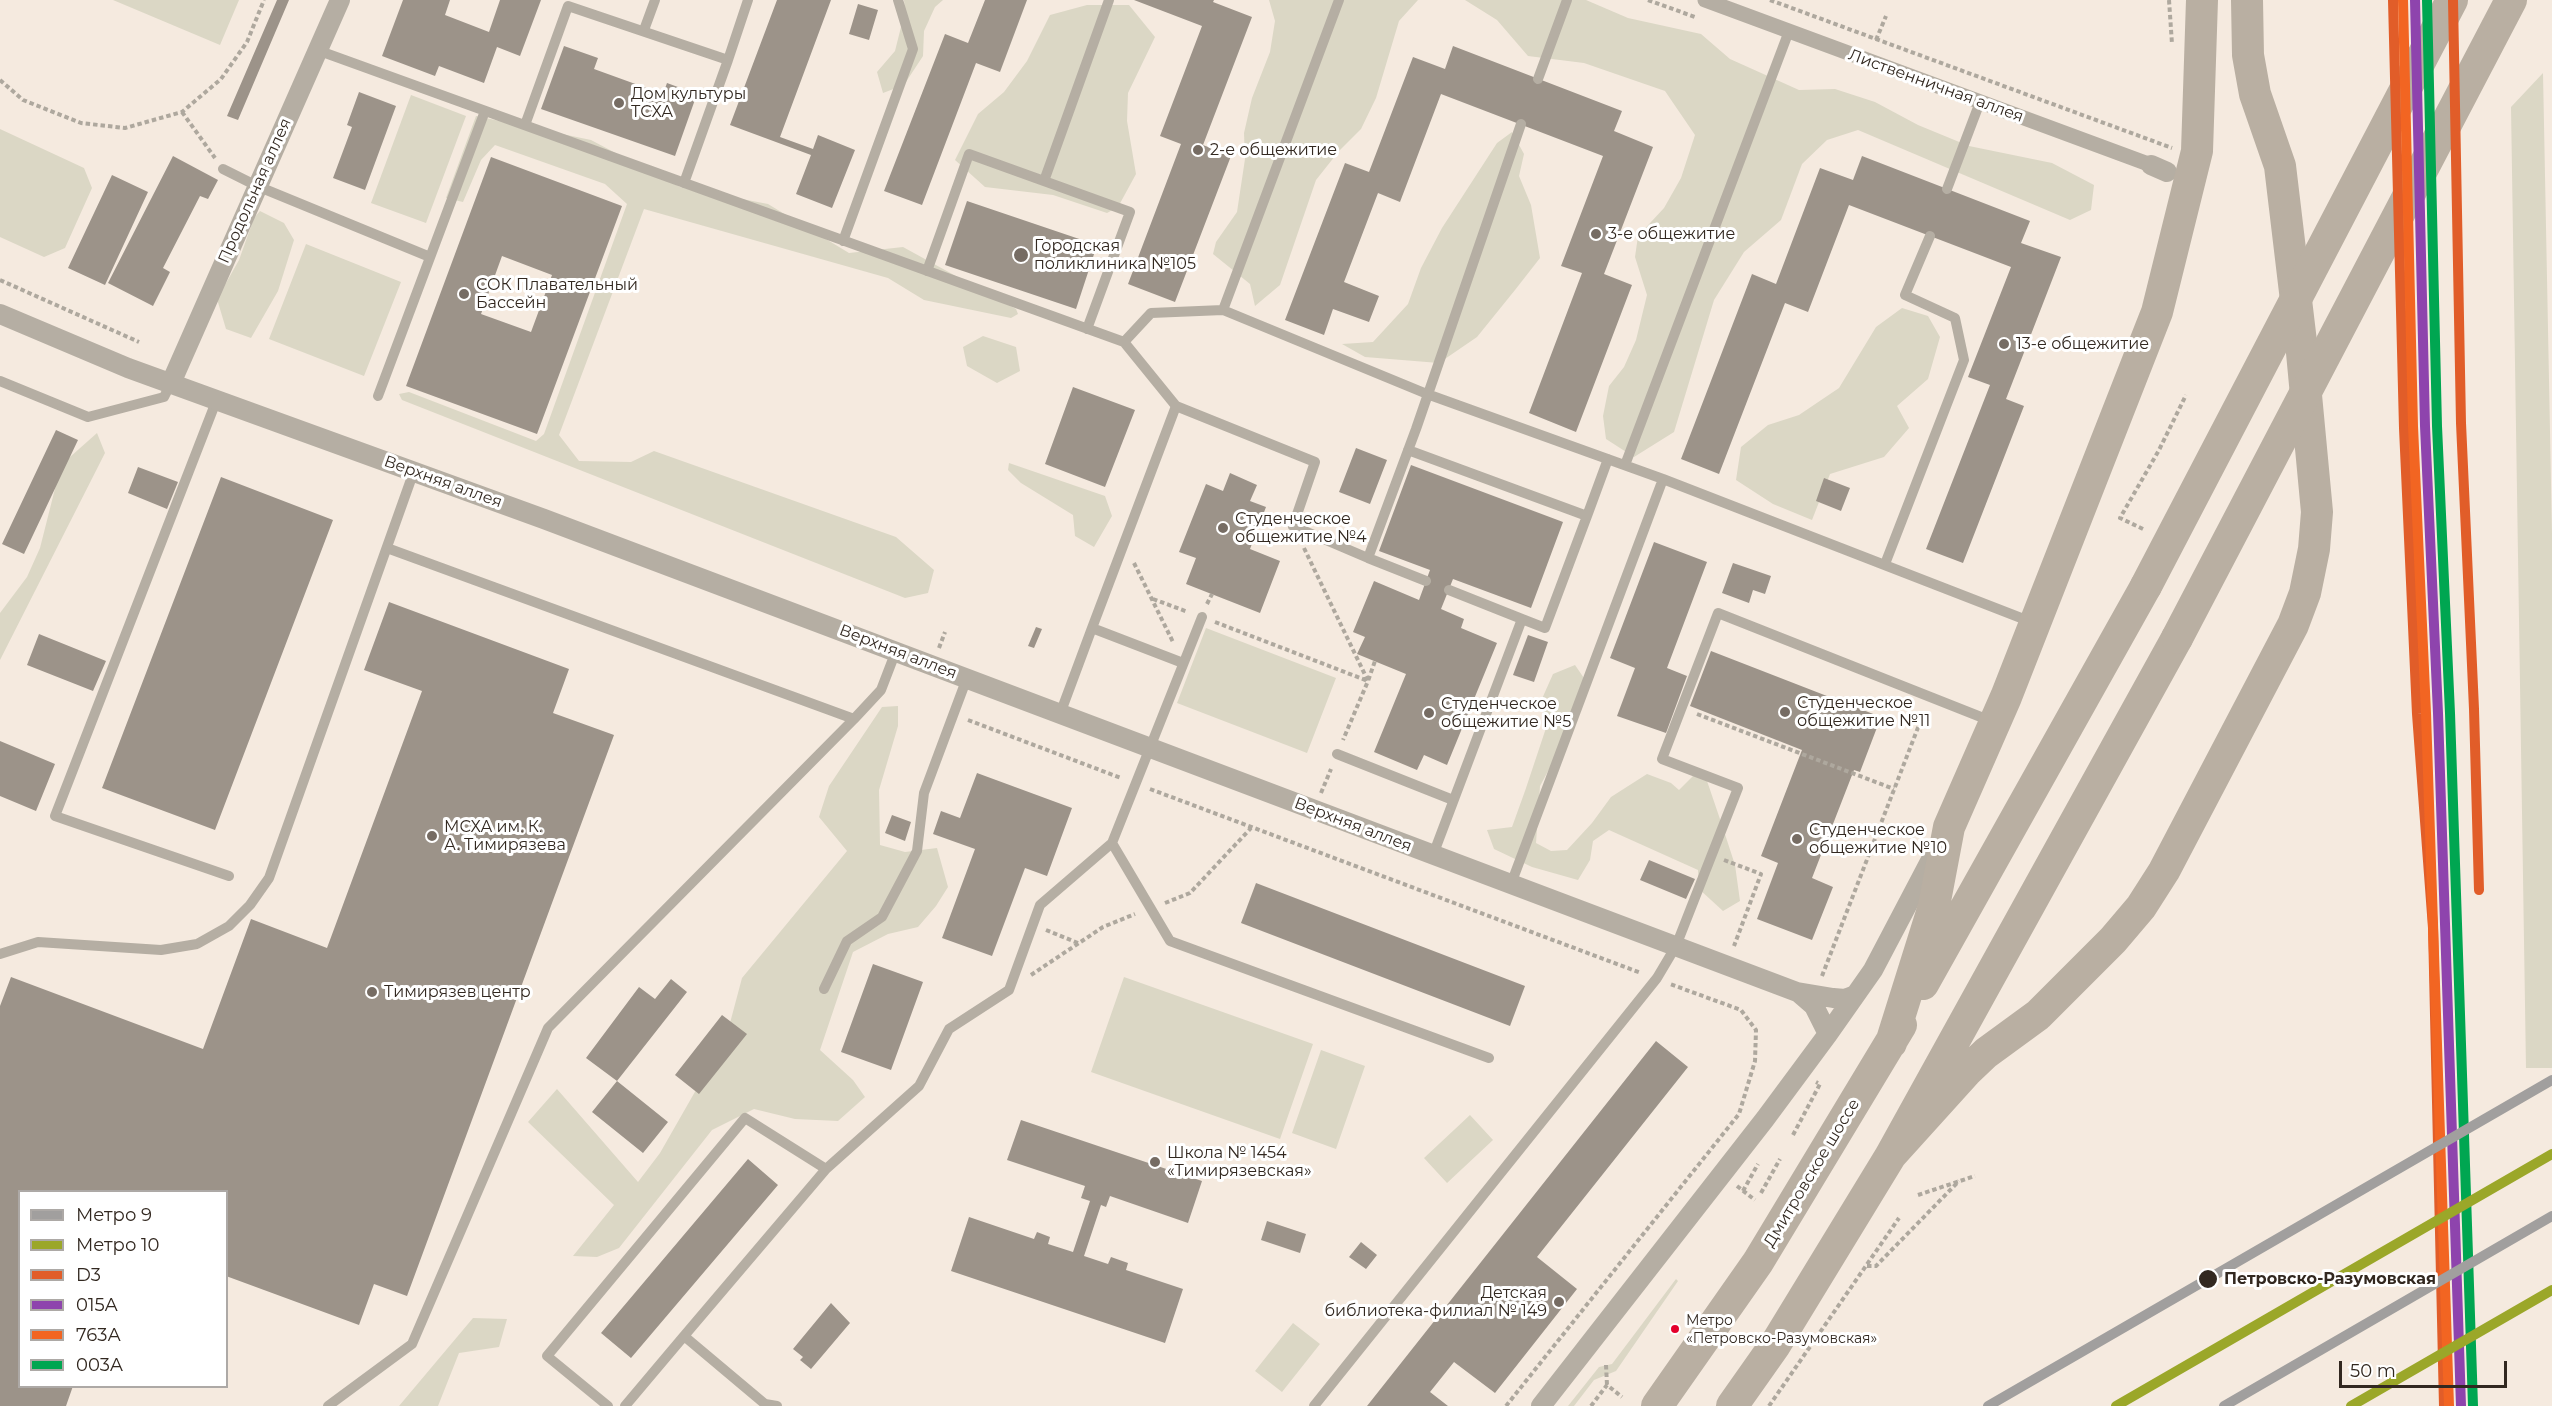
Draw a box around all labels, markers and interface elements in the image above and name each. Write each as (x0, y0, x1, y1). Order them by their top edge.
street label: Лиственничная аллея (1846, 45, 2026, 127)
place label: Дом культуры ТСХА (631, 84, 746, 122)
marker: Дом культуры ТСХА (612, 96, 626, 110)
street label: Продольная аллея (214, 115, 296, 267)
place label: 2-е общежитие (1210, 140, 1337, 160)
marker: 2-е общежитие (1191, 143, 1205, 157)
place label: 3-е общежитие (1608, 224, 1735, 244)
marker: 3-е общежитие (1589, 227, 1603, 241)
place label: Городская поликлиника №105 (1034, 236, 1196, 274)
marker: Городская поликлиника №105 (1012, 246, 1030, 264)
place label: СОК Плавательный Бассейн (476, 275, 638, 313)
marker: СОК Плавательный Бассейн (457, 287, 471, 301)
place label: 13-е общежитие (2016, 334, 2149, 354)
marker: 13-е общежитие (1997, 337, 2011, 351)
street label: Верхняя аллея (381, 452, 505, 512)
place label: Студенческое общежитие №4 (1235, 509, 1367, 547)
marker: Студенческое общежитие №4 (1216, 521, 1230, 535)
street label: Верхняя аллея (837, 621, 959, 683)
place label: Студенческое общежитие №11 (1797, 693, 1930, 731)
place label: Студенческое общежитие №5 (1441, 694, 1571, 732)
marker: Студенческое общежитие №11 (1778, 705, 1792, 719)
marker: Студенческое общежитие №5 (1422, 706, 1436, 720)
street label: Верхняя аллея (1292, 794, 1414, 856)
place label: МСХА им. К. А. Тимирязева (444, 817, 566, 855)
place label: Студенческое общежитие №10 (1809, 820, 1947, 858)
marker: МСХА им. К. А. Тимирязева (425, 829, 439, 843)
marker: Студенческое общежитие №10 (1790, 832, 1804, 846)
place label: Тимирязев центр (384, 982, 531, 1002)
marker: Тимирязев центр (365, 985, 379, 999)
street label: Дмитровское шоссе (1760, 1095, 1864, 1251)
place label: Школа № 1454 «Тимирязевская» (1167, 1143, 1312, 1181)
marker: Школа № 1454 «Тимирязевская» (1148, 1155, 1162, 1169)
legend (18, 1190, 228, 1388)
text: Метро 9 (76, 1204, 152, 1226)
text: Метро 10 (76, 1234, 160, 1256)
text: D3 (76, 1264, 101, 1286)
marker: Петровско-Разумовская (2197, 1268, 2219, 1290)
place label: Петровско-Разумовская (2224, 1269, 2436, 1289)
place label: Детская библиотека-филиал № 149 (1324, 1283, 1547, 1321)
text: 015А (76, 1294, 118, 1316)
marker: Детская библиотека-филиал № 149 (1552, 1295, 1566, 1309)
place label: Метро «Петровско-Разумовская» (1686, 1313, 1877, 1346)
marker: Метро «Петровско-Разумовская» (1669, 1323, 1681, 1335)
text: 763А (76, 1324, 121, 1346)
scale bar (2342, 1349, 2510, 1387)
text: 003А (76, 1354, 123, 1376)
text: 50 m (2350, 1360, 2396, 1382)

